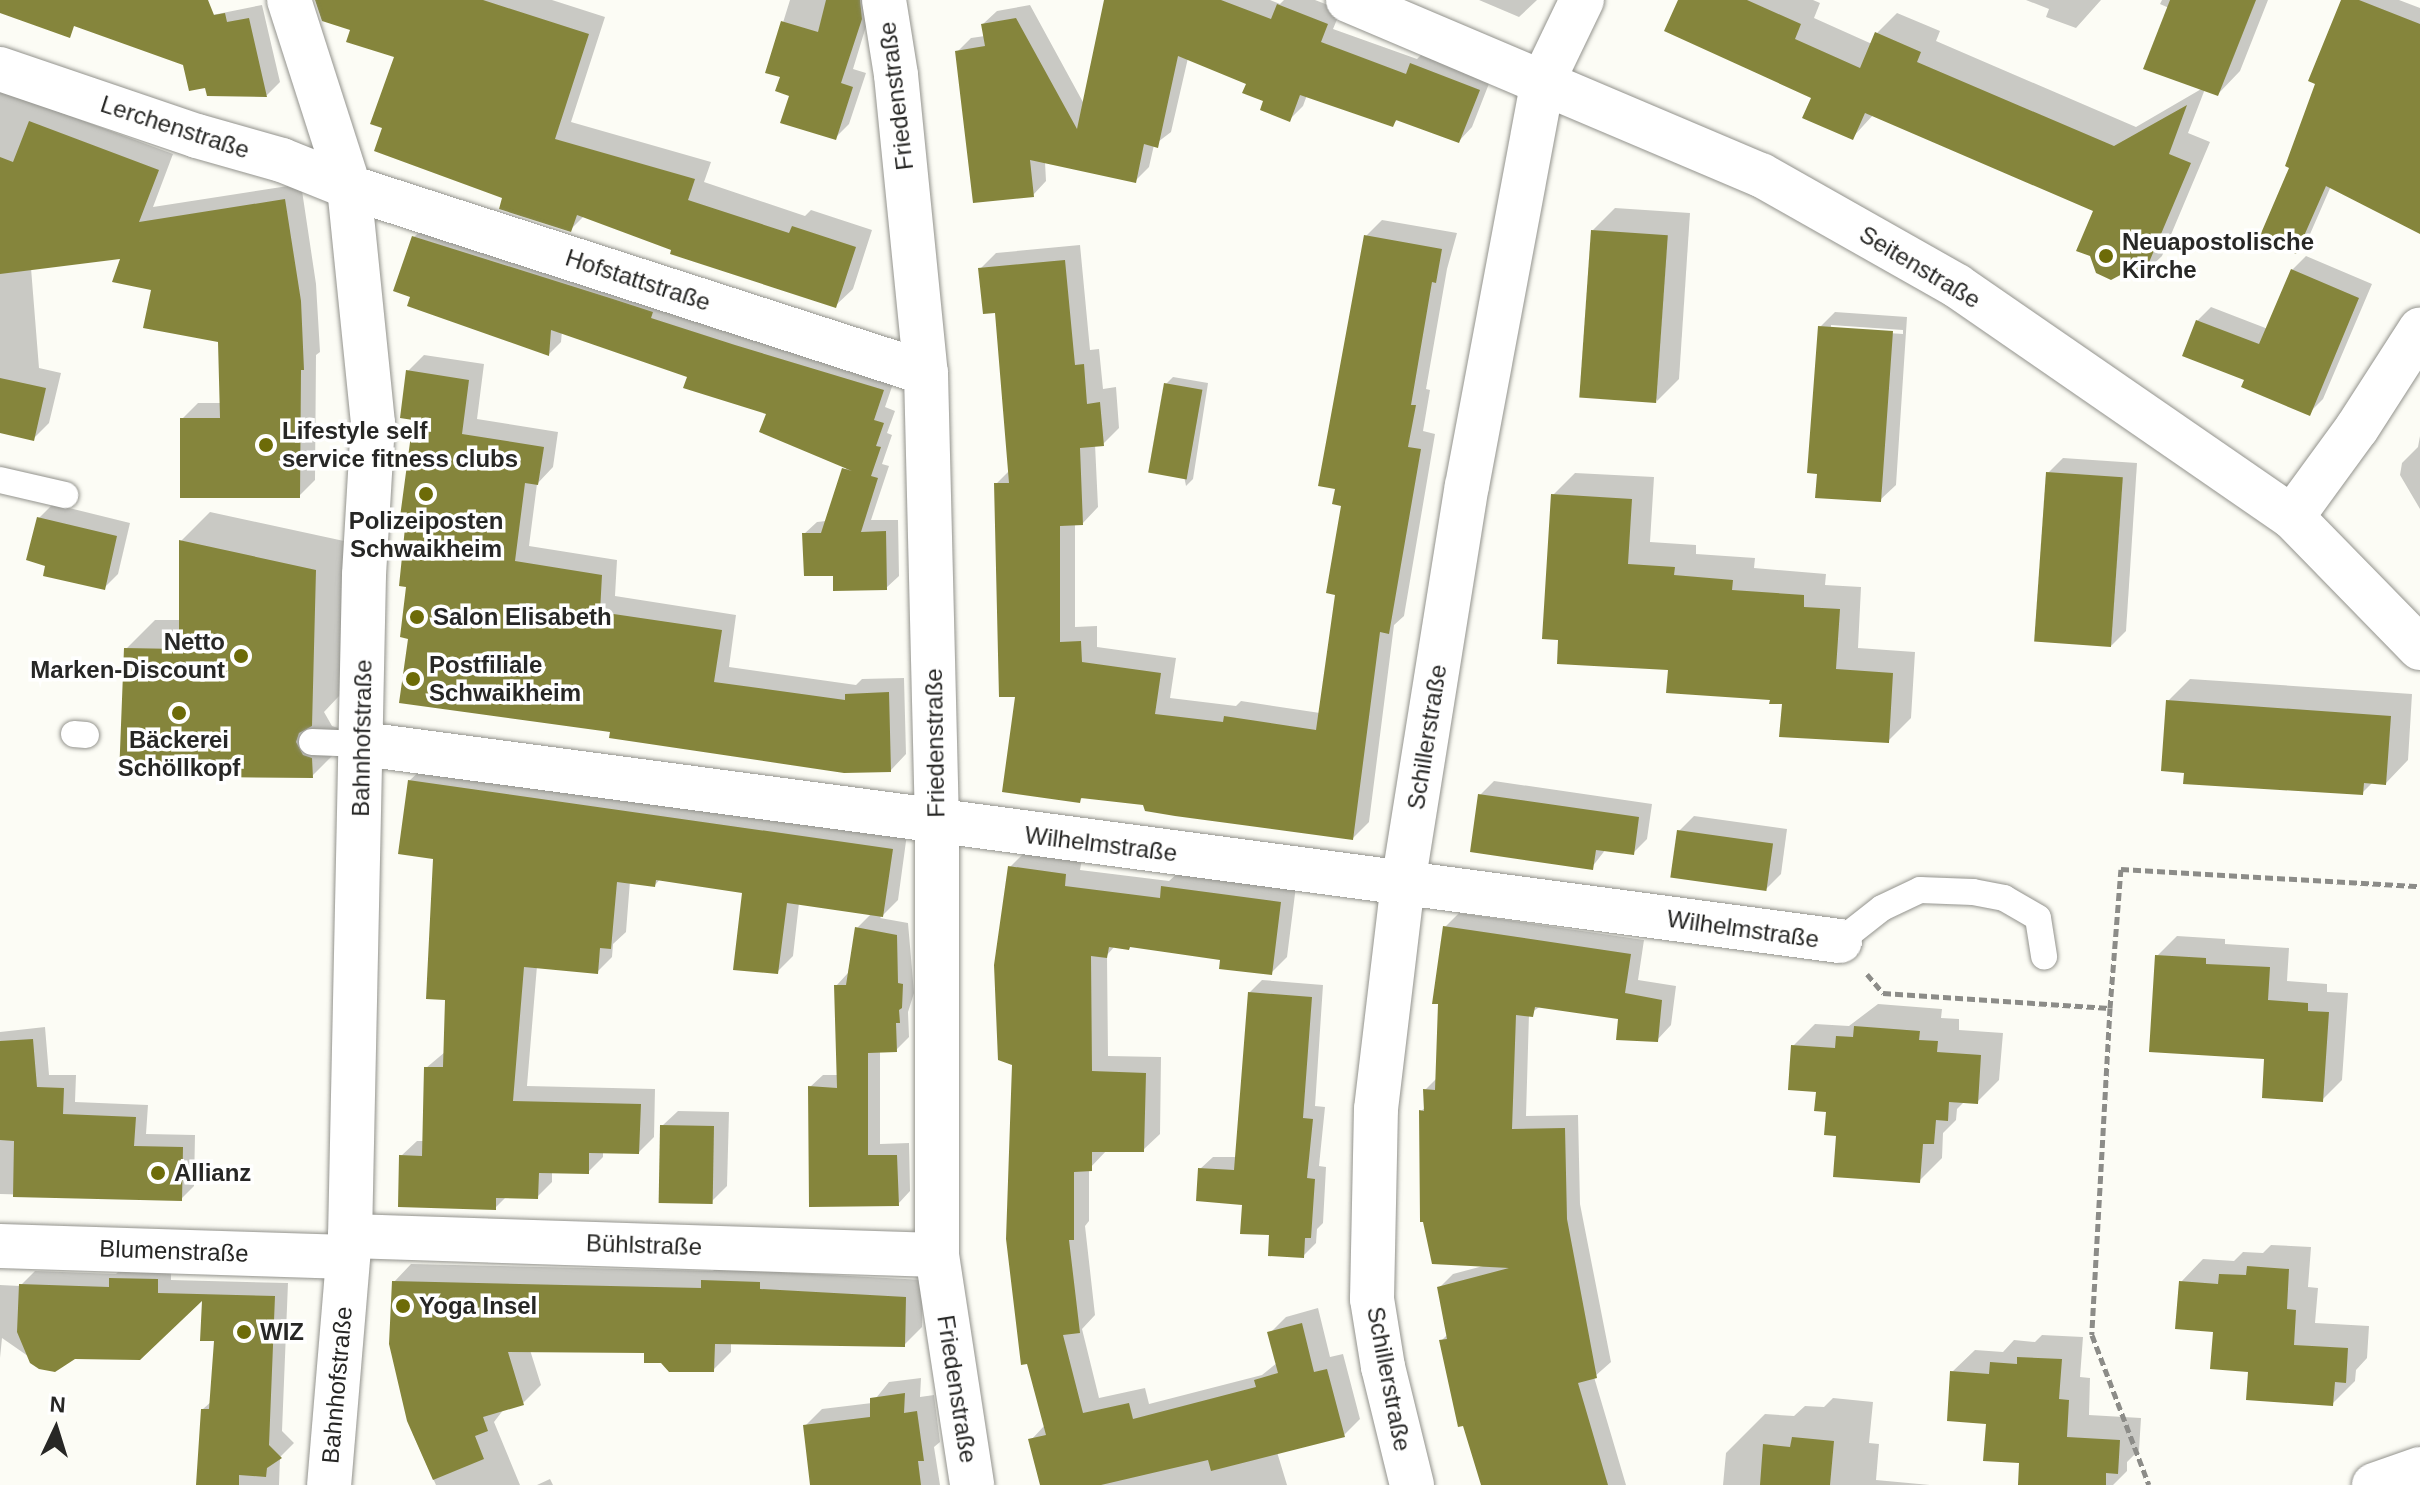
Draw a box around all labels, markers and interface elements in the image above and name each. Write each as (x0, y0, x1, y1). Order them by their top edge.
street label: Friedenstraße (873, 20, 919, 172)
street label: Lerchenstraße (97, 89, 253, 165)
street label: Seitenstraße (1854, 220, 1986, 314)
place label: Neuapostolische Kirche (2122, 228, 2314, 284)
street label: Hofstattstraße (562, 243, 714, 317)
marker: Neuapostolische Kirche (2097, 247, 2115, 265)
place label: Lifestyle self service fitness clubs (282, 417, 518, 473)
marker: Lifestyle self service fitness clubs (257, 436, 275, 454)
marker: Polizeiposten Schwaikheim (417, 485, 435, 503)
place label: Polizeiposten Schwaikheim (349, 507, 503, 563)
place label: Salon Elisabeth (433, 603, 612, 631)
marker: Salon Elisabeth (408, 608, 426, 626)
place label: Netto Marken-Discount (30, 628, 225, 684)
marker: Netto Marken-Discount (232, 647, 250, 665)
place label: Postfiliale Schwaikheim (429, 651, 581, 707)
street label: Bahnhofstraße (346, 659, 378, 817)
street label: Schillerstraße (1401, 662, 1453, 812)
street label: Friedenstraße (919, 668, 951, 818)
marker: Postfiliale Schwaikheim (404, 670, 422, 688)
marker: Bäckerei Schöllkopf (170, 704, 188, 722)
place label: Bäckerei Schöllkopf (118, 726, 240, 782)
street label: Wilhelmstraße (1023, 820, 1179, 868)
street label: Wilhelmstraße (1665, 904, 1821, 954)
place label: Allianz (174, 1159, 251, 1187)
marker: Allianz (149, 1164, 167, 1182)
street label: Bühlstraße (586, 1229, 702, 1261)
street label: Blumenstraße (99, 1234, 249, 1268)
place label: Yoga Insel (419, 1292, 537, 1320)
marker: Yoga Insel (394, 1297, 412, 1315)
street label: Schillerstraße (1361, 1304, 1417, 1454)
street label: Bahnhofstraße (316, 1305, 358, 1465)
street label: Friedenstraße (931, 1313, 983, 1465)
place label: WIZ (260, 1318, 304, 1346)
marker: WIZ (235, 1323, 253, 1341)
north arrow (16, 1389, 96, 1469)
text: N (49, 1392, 66, 1418)

